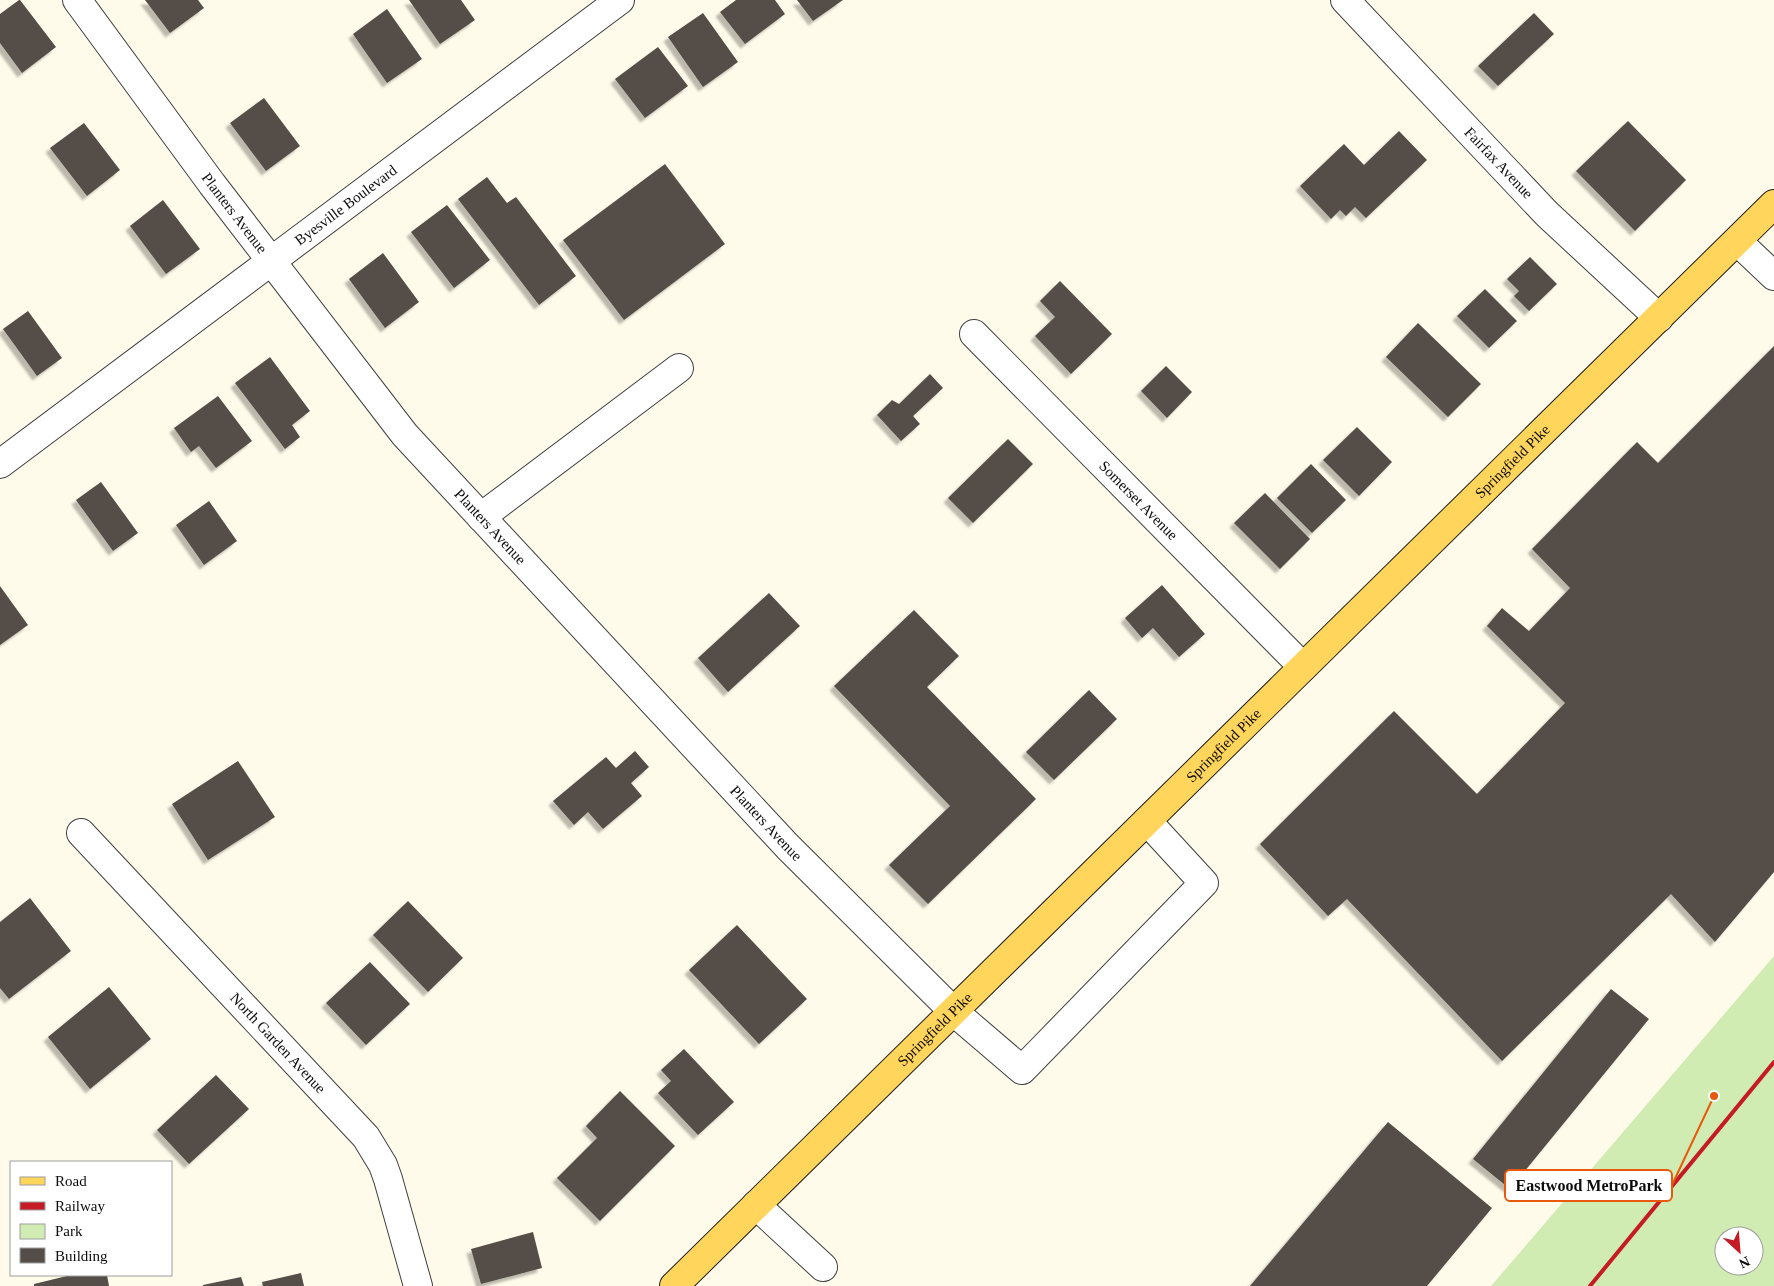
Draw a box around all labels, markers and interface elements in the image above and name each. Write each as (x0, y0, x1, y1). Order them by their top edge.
street label: Fairfax Avenue (1461, 124, 1536, 202)
street label: Byesville Boulevard (292, 162, 400, 248)
street label: Planters Avenue (199, 170, 270, 257)
street label: Springfield Pike (1472, 421, 1553, 501)
street label: Somerset Avenue (1096, 458, 1181, 543)
street label: Planters Avenue (451, 486, 529, 568)
street label: Springfield Pike (1183, 705, 1264, 785)
street label: Planters Avenue (727, 782, 805, 864)
street label: Springfield Pike (894, 989, 976, 1069)
street label: North Garden Avenue (227, 990, 329, 1097)
legend (10, 1161, 172, 1276)
callout: Eastwood MetroPark (1505, 1170, 1672, 1201)
text: Road (55, 1173, 87, 1189)
text: Eastwood MetroPark (1516, 1177, 1663, 1194)
text: Railway (55, 1198, 105, 1214)
text: Park (55, 1223, 83, 1239)
north arrow (1714, 1226, 1764, 1276)
text: Building (55, 1248, 108, 1264)
text: N (1737, 1253, 1752, 1271)

